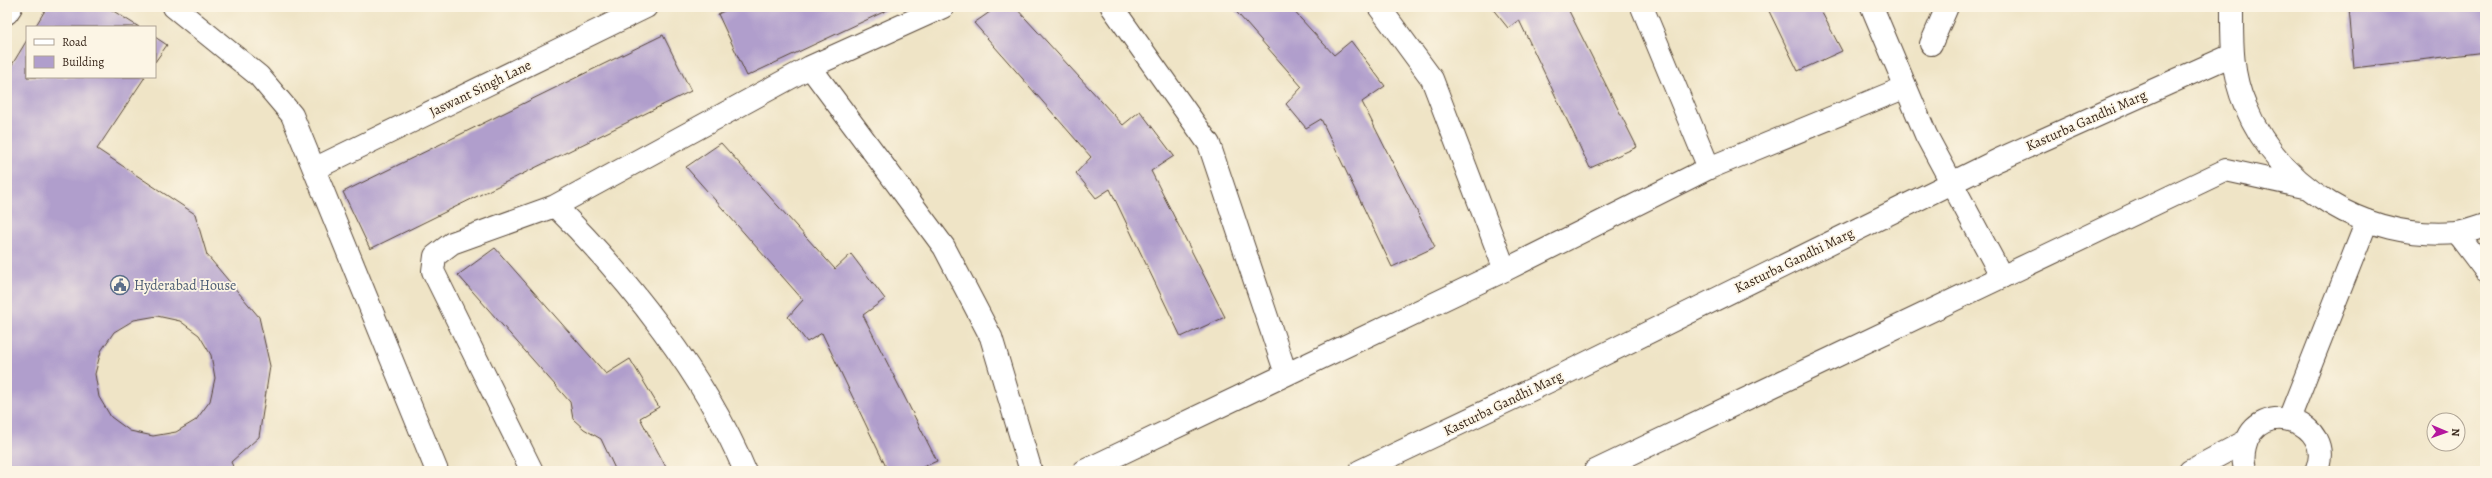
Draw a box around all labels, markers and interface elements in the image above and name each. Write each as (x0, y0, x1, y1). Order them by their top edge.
legend (26, 26, 156, 78)
text: Road (62, 34, 88, 50)
text: Building (62, 54, 104, 70)
street label: Jaswant Singh Lane (426, 56, 534, 121)
street label: Kasturba Gandhi Marg (2023, 85, 2150, 156)
street label: Kasturba Gandhi Marg (1731, 223, 1857, 298)
public building icon: Hyderabad House (109, 274, 131, 296)
place label: Hyderabad House (134, 276, 236, 295)
street label: Kasturba Gandhi Marg (1440, 366, 1566, 441)
north arrow (2426, 412, 2466, 452)
text: N (2448, 428, 2463, 437)

